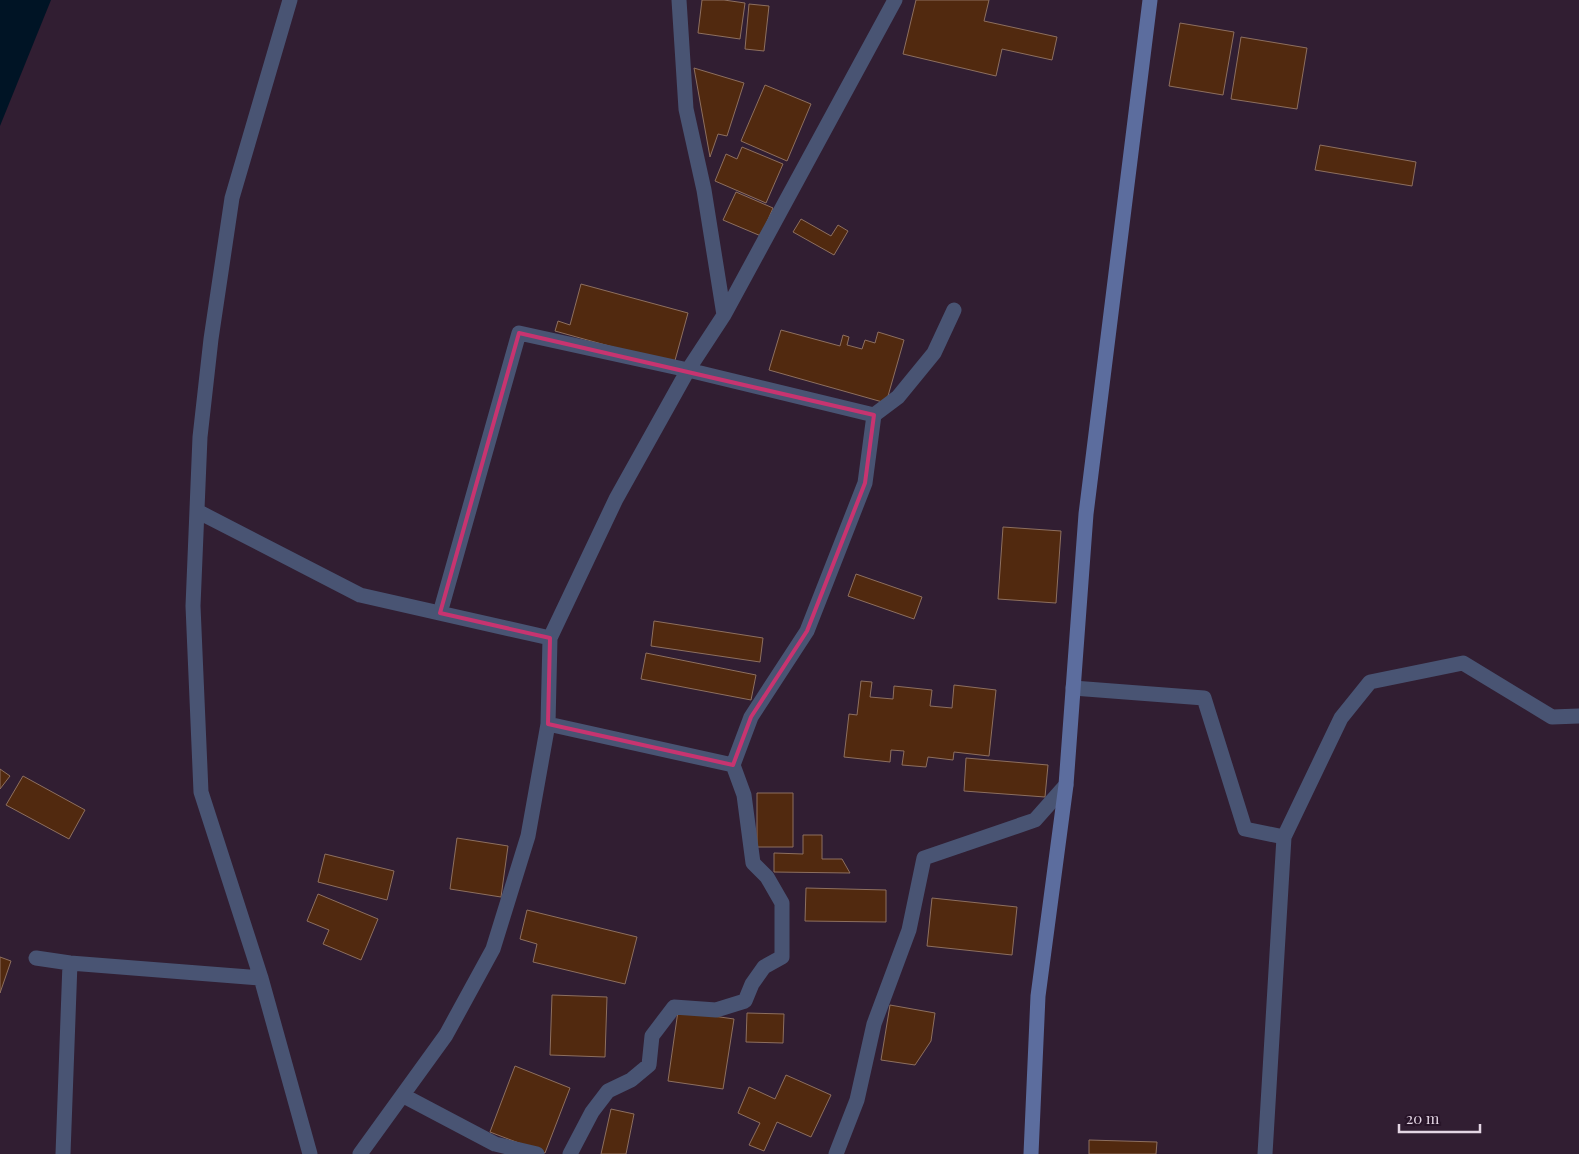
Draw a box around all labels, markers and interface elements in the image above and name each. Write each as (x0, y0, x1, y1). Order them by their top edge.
scale bar (1399, 1102, 1480, 1134)
text: 20 m (1406, 1108, 1440, 1128)

